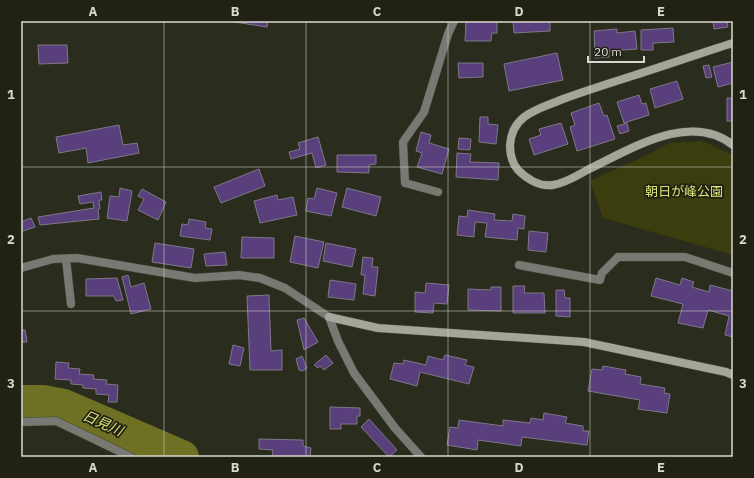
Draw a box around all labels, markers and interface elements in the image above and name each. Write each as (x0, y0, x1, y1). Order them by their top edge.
text: A (89, 3, 98, 20)
text: B (231, 3, 240, 20)
text: C (373, 3, 382, 20)
text: D (514, 3, 524, 20)
text: E (657, 3, 665, 20)
scale bar (588, 38, 644, 64)
text: 20 m (594, 44, 622, 59)
text: 1 (7, 86, 15, 103)
text: 1 (739, 86, 747, 103)
park label: 朝日が峰公園 (645, 183, 723, 200)
text: 2 (7, 231, 15, 248)
text: 2 (739, 231, 747, 248)
text: 3 (7, 375, 15, 392)
text: 3 (739, 375, 747, 392)
water label: 日見川 (80, 406, 128, 441)
text: A (89, 459, 98, 476)
text: B (231, 459, 240, 476)
text: C (373, 459, 382, 476)
text: D (514, 459, 524, 476)
text: E (657, 459, 665, 476)

